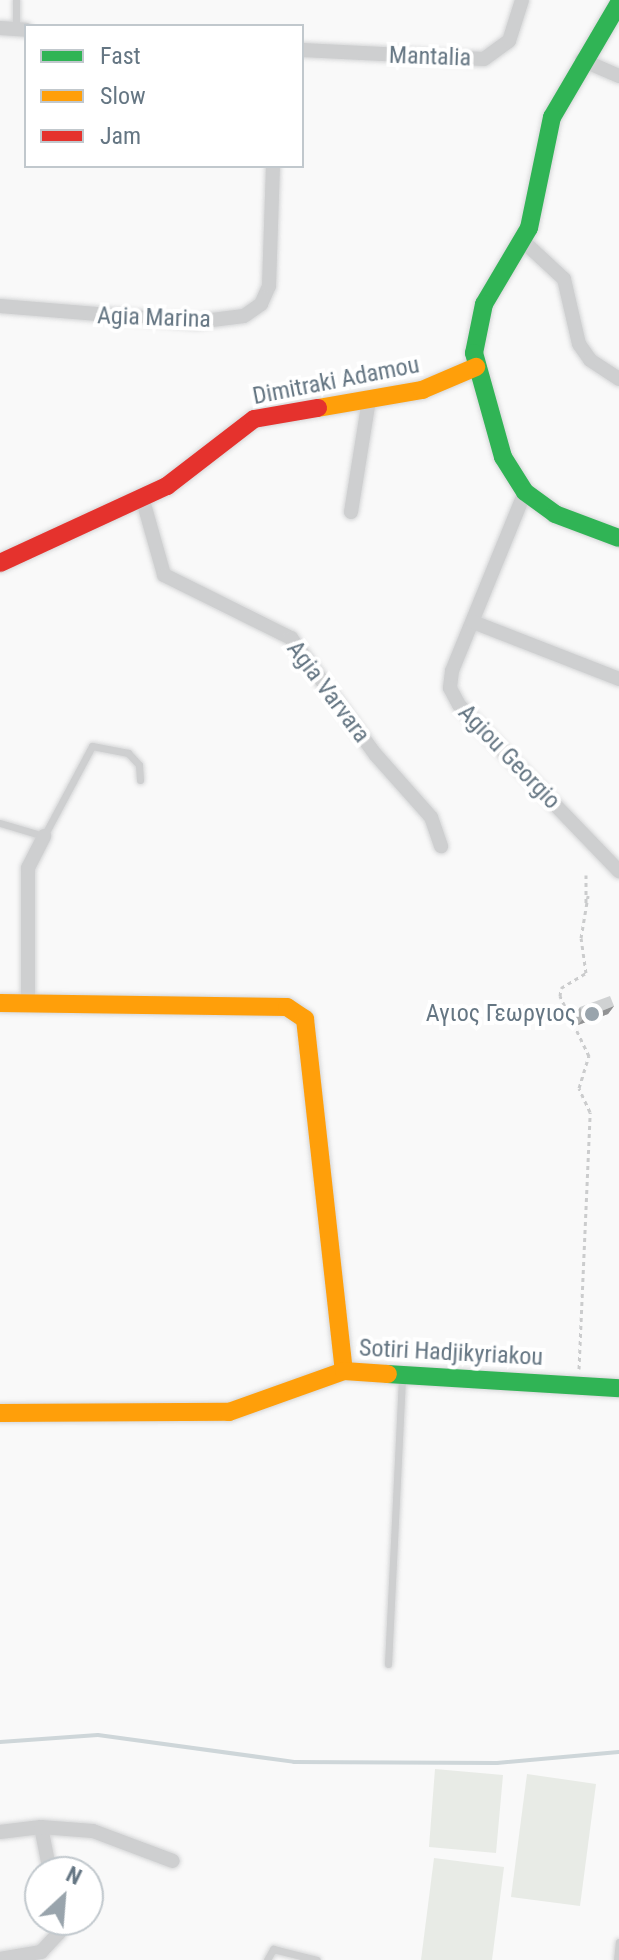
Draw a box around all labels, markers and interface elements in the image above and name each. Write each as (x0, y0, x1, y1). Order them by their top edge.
legend (24, 24, 304, 168)
street label: Mantalia (388, 41, 472, 73)
text: Fast (100, 42, 141, 70)
text: Slow (100, 82, 146, 110)
text: Jam (100, 122, 141, 150)
street label: Agia Marina (97, 302, 211, 334)
street label: Dimitraki Adamou (250, 351, 422, 411)
street label: Agia Varvara (280, 635, 376, 749)
street label: Agiou Georgio (452, 699, 566, 815)
place label: Αγιος Γεωργιος (426, 1000, 576, 1028)
marker: Αγιος Γεωργιος (583, 1005, 601, 1023)
street label: Sotiri Hadjikyriakou (358, 1334, 544, 1372)
north arrow (24, 1856, 104, 1936)
text: N (62, 1862, 85, 1890)

